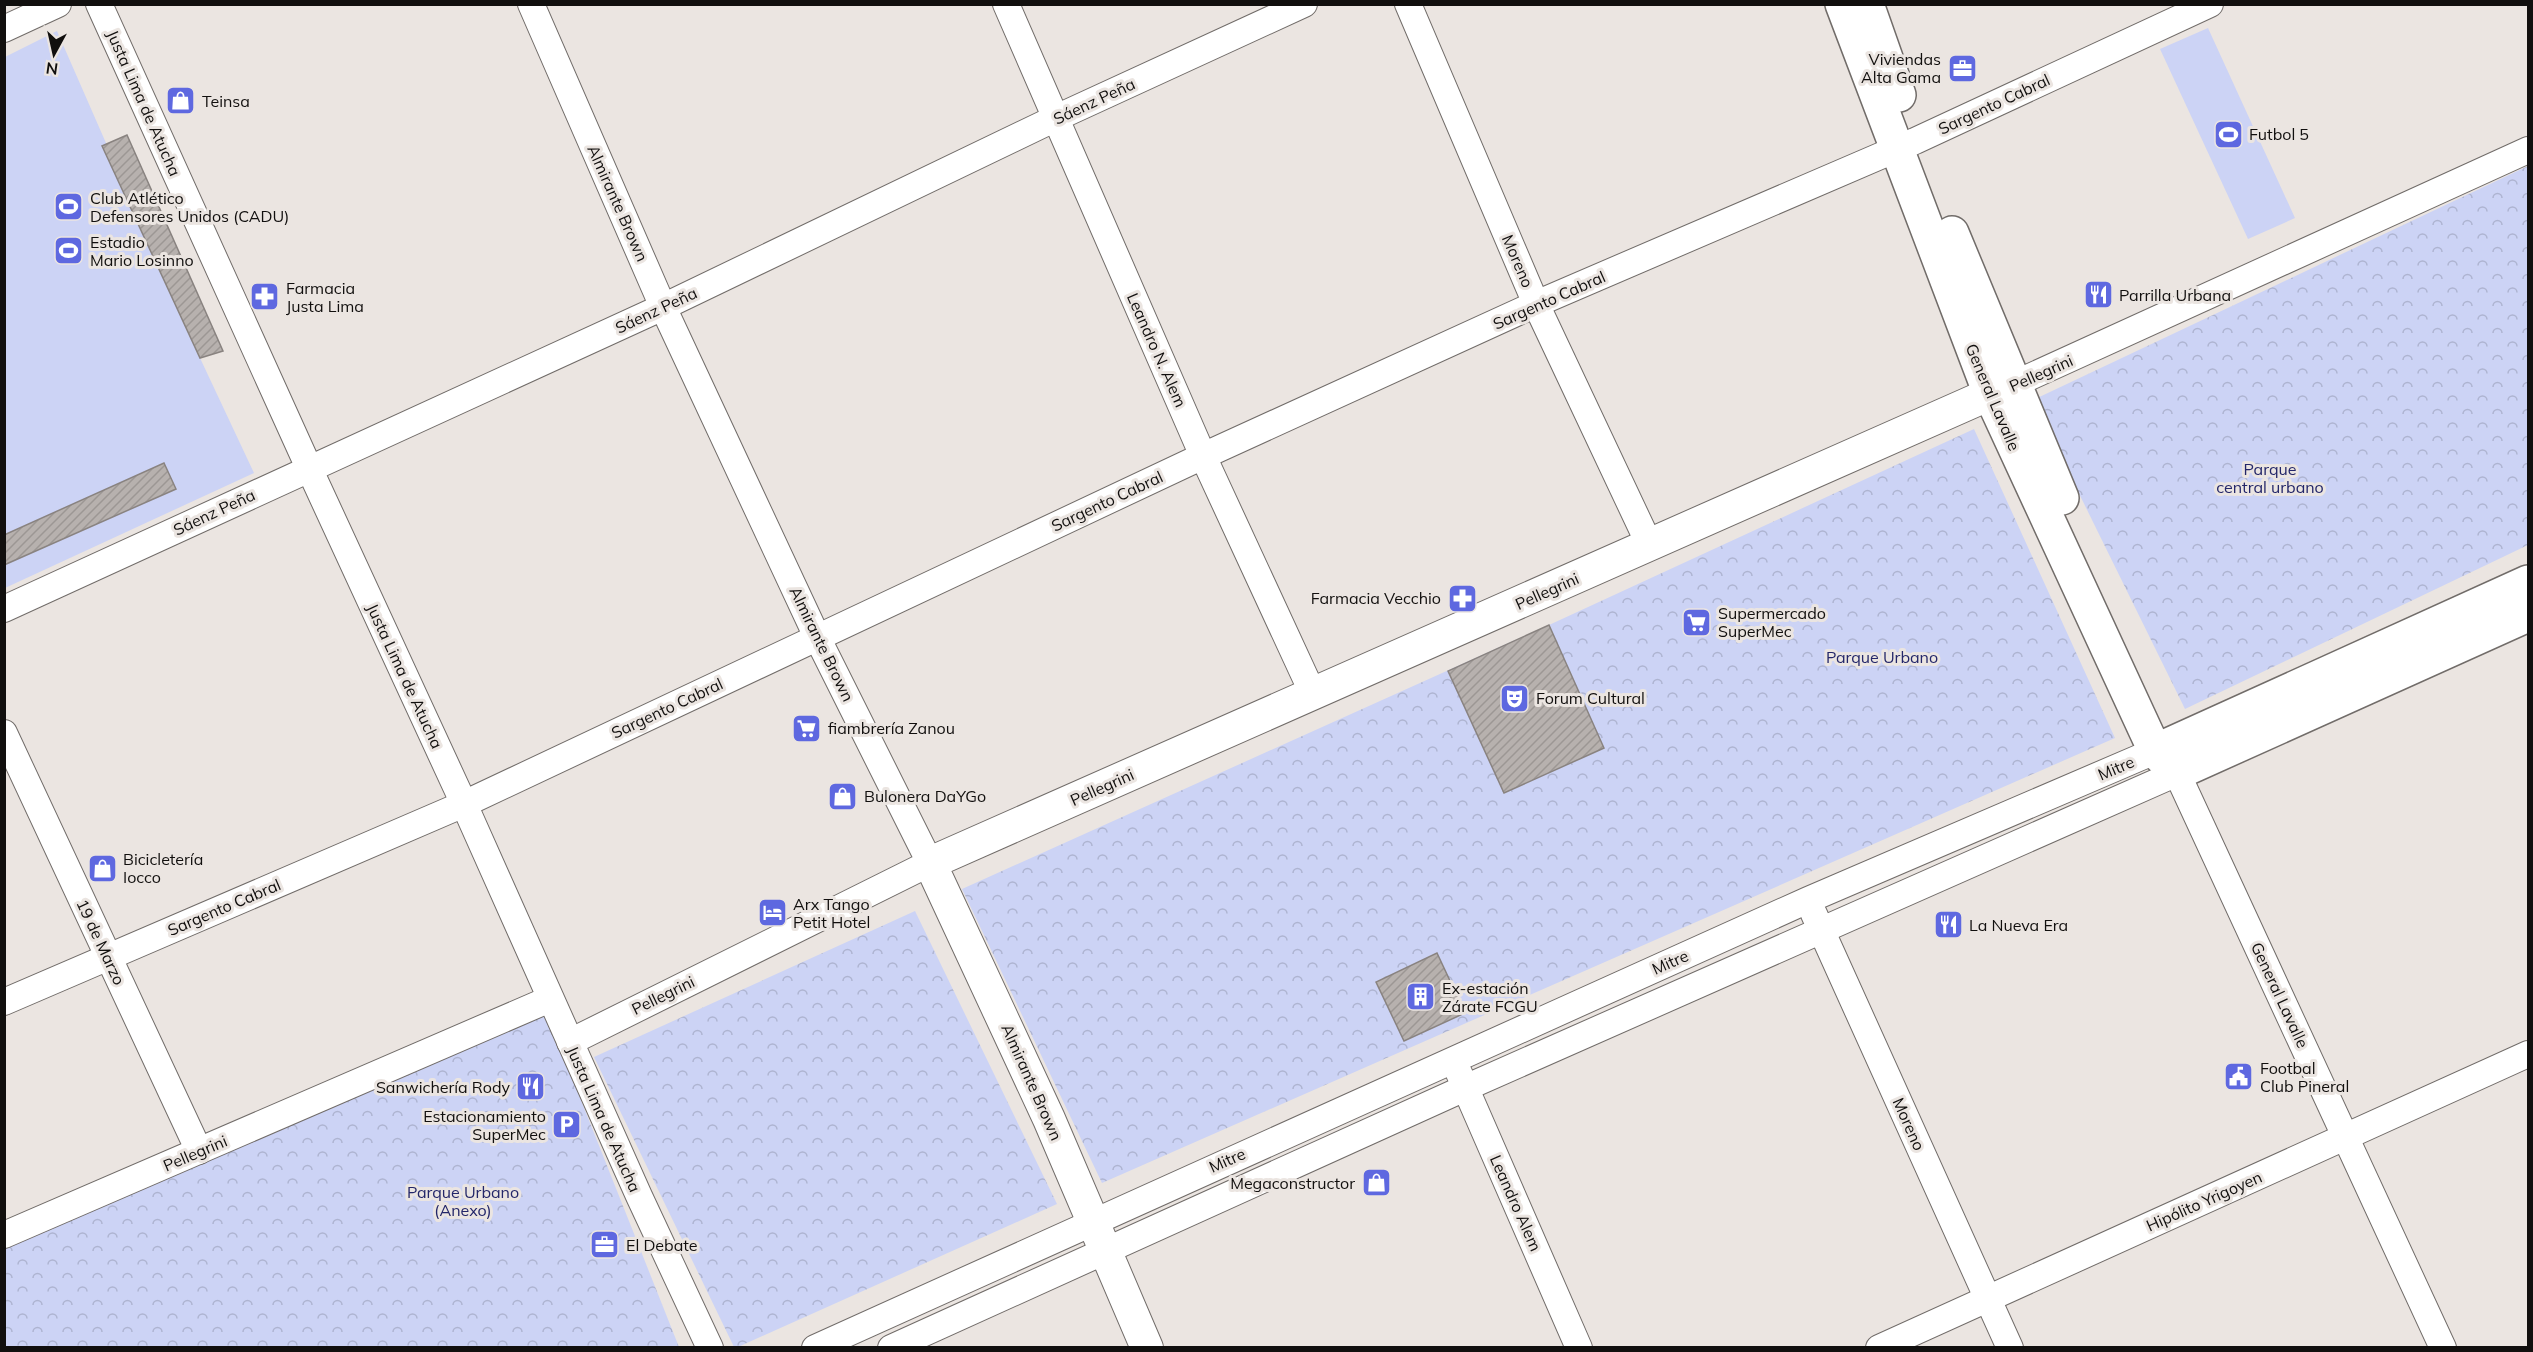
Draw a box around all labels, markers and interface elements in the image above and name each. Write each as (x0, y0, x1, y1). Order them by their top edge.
north arrow (24, 24, 84, 84)
street label: Justa Lima de Atucha (103, 27, 185, 179)
place label: Viviendas Alta Gama (1861, 49, 1941, 87)
office icon: Viviendas Alta Gama (1946, 52, 1978, 84)
text: N (45, 58, 59, 80)
street label: Sargento Cabral (1935, 69, 2053, 139)
street label: Sáenz Peña (1050, 73, 1138, 129)
shop icon: Teinsa (165, 85, 197, 117)
place label: Teinsa (202, 91, 250, 111)
sports icon: Futbol 5 (2212, 118, 2244, 150)
place label: Futbol 5 (2249, 124, 2309, 144)
street label: Almirante Brown (583, 142, 653, 264)
place label: Club Atlético Defensores Unidos (CADU) (90, 188, 289, 226)
sports icon: Club Atlético Defensores Unidos (CADU) (53, 191, 85, 223)
street label: Moreno (1498, 231, 1538, 291)
place label: Estadio Mario Losinno (90, 232, 194, 270)
sports icon: Estadio Mario Losinno (53, 235, 85, 267)
street label: Sargento Cabral (1490, 266, 1608, 334)
place label: Farmacia Justa Lima (286, 278, 364, 316)
restaurant icon: Parrilla Urbana (2082, 279, 2114, 311)
pharmacy icon: Farmacia Justa Lima (249, 281, 281, 313)
street label: Sáenz Peña (612, 282, 700, 338)
place label: Parrilla Urbana (2119, 285, 2231, 305)
street label: Leandro N. Alem (1123, 290, 1191, 410)
street label: General Lavalle (1961, 340, 2025, 454)
street label: Pellegrini (2006, 350, 2076, 396)
park label: Parque central urbano (2216, 459, 2324, 497)
street label: Sargento Cabral (1048, 466, 1166, 536)
street label: Sáenz Peña (170, 484, 258, 540)
street label: Pellegrini (1512, 568, 1582, 614)
pharmacy icon: Farmacia Vecchio (1446, 582, 1478, 614)
street label: Almirante Brown (786, 583, 858, 705)
place label: Farmacia Vecchio (1311, 588, 1441, 608)
street label: Justa Lima de Atucha (363, 600, 447, 752)
place label: Supermercado SuperMec (1718, 603, 1826, 641)
supermarket icon: Supermercado SuperMec (1681, 606, 1713, 638)
park label: Parque Urbano (1826, 647, 1938, 667)
street label: Sargento Cabral (608, 673, 726, 743)
theatre icon: Forum Cultural (1499, 682, 1531, 714)
place label: Forum Cultural (1536, 688, 1645, 708)
supermarket icon: fiambrería Zanou (791, 712, 823, 744)
place label: fiambrería Zanou (828, 718, 955, 738)
street label: Mitre (2095, 751, 2137, 785)
street label: Pellegrini (1067, 764, 1137, 810)
shop icon: Bulonera DaYGo (827, 780, 859, 812)
place label: Bulonera DaYGo (864, 786, 986, 806)
place label: Bicicletería Iocco (123, 849, 203, 887)
shop icon: Bicicletería Iocco (86, 852, 118, 884)
street label: Sargento Cabral (164, 874, 284, 940)
place label: Arx Tango Petit Hotel (793, 894, 870, 932)
street label: 19 de Marzo (72, 896, 130, 988)
hotel icon: Arx Tango Petit Hotel (756, 897, 788, 929)
restaurant icon: La Nueva Era (1932, 909, 1964, 941)
place label: La Nueva Era (1969, 915, 2068, 935)
street label: General Lavalle (2247, 939, 2313, 1051)
street label: Mitre (1649, 945, 1691, 979)
street label: Pellegrini (628, 971, 698, 1019)
place label: Ex-estación Zárate FCGU (1442, 978, 1538, 1016)
building icon: Ex-estación Zárate FCGU (1405, 981, 1437, 1013)
street label: Almirante Brown (997, 1021, 1067, 1143)
street label: Justa Lima de Atucha (563, 1043, 645, 1195)
place label: Footbal Club Pineral (2260, 1058, 2349, 1096)
public building icon: Footbal Club Pineral (2223, 1061, 2255, 1093)
restaurant icon: Sanwichería Rody (515, 1071, 547, 1103)
place label: Sanwichería Rody (376, 1077, 510, 1097)
street label: Moreno (1889, 1094, 1929, 1154)
place label: Estacionamiento SuperMec (423, 1106, 546, 1144)
parking icon: Estacionamiento SuperMec (551, 1109, 583, 1141)
street label: Pellegrini (160, 1131, 230, 1175)
street label: Mitre (1206, 1143, 1248, 1177)
street label: Leandro Alem (1486, 1152, 1546, 1254)
shop icon: Megaconstructor (1360, 1167, 1392, 1199)
street label: Hipólito Yrigoyen (2143, 1167, 2265, 1235)
place label: Megaconstructor (1230, 1173, 1355, 1193)
park label: Parque Urbano (Anexo) (407, 1182, 519, 1220)
office icon: El Debate (589, 1229, 621, 1261)
place label: El Debate (626, 1235, 697, 1255)

